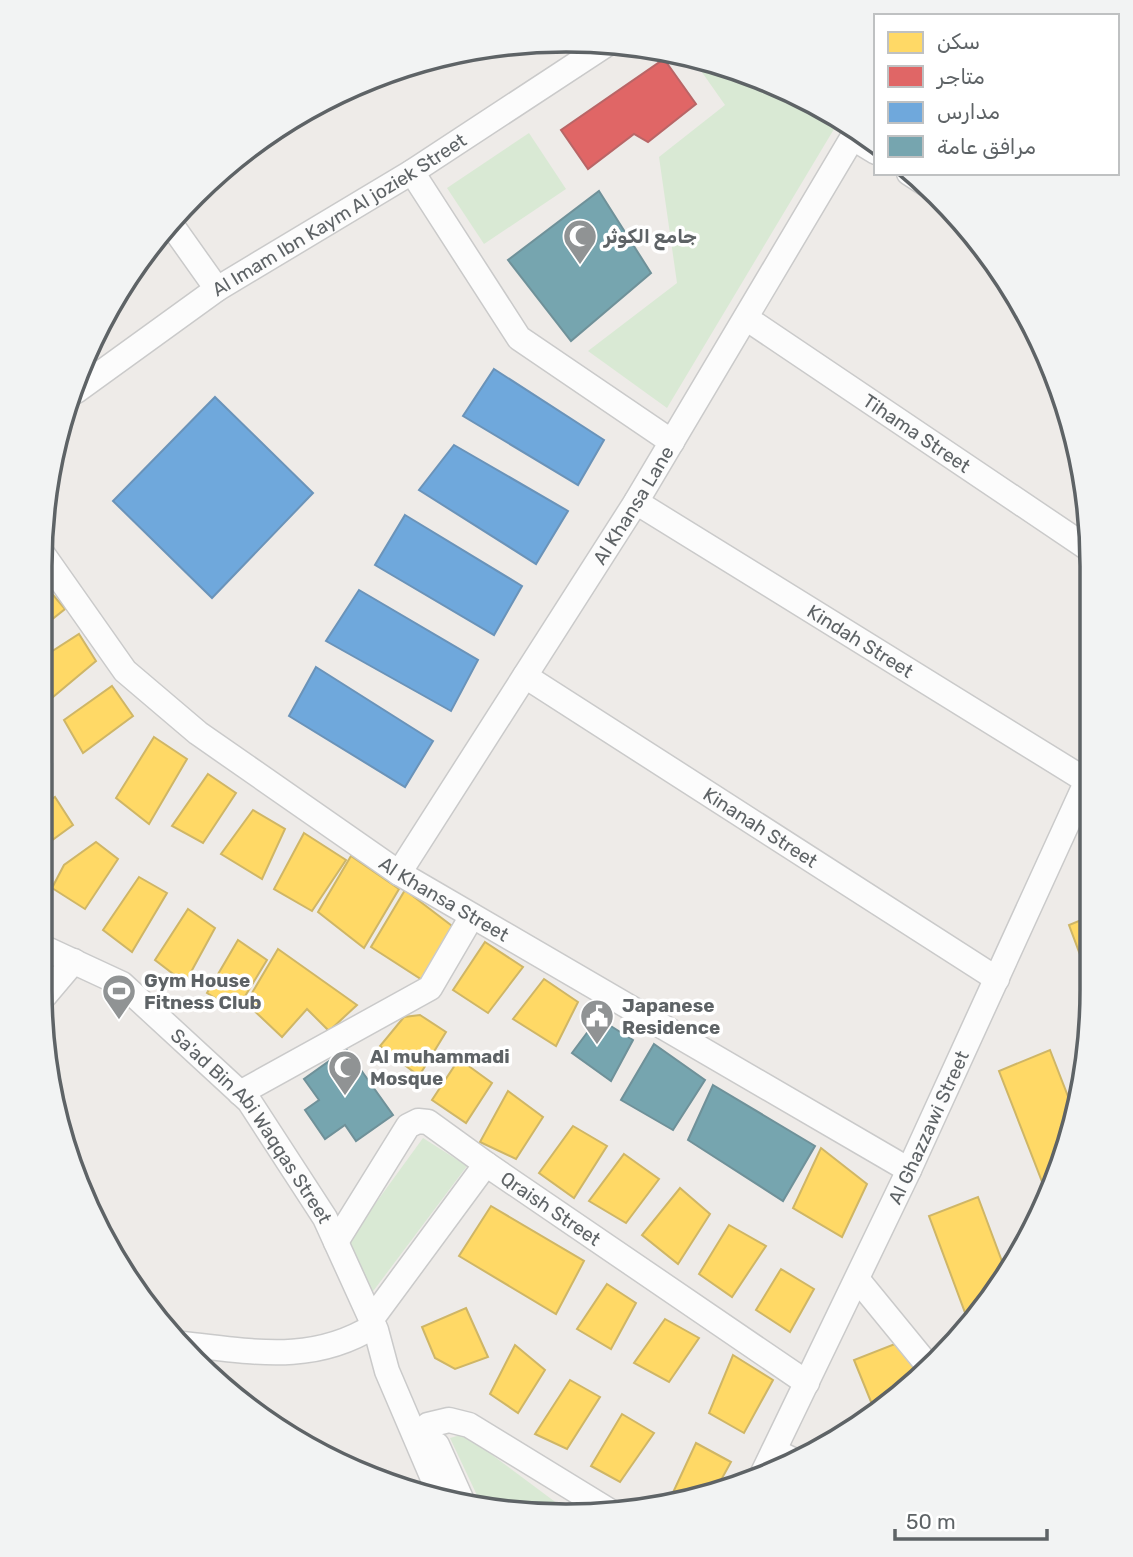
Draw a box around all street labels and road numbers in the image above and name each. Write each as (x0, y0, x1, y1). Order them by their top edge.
street label: Al Imam Ibn Kaym Al joziek Street (208, 128, 471, 301)
street label: Tihama Street (859, 389, 975, 478)
street label: Al Khansa Lane (588, 442, 678, 569)
street label: Kindah Street (803, 599, 918, 683)
street label: Kinanah Street (699, 782, 823, 873)
street label: Al Khansa Street (375, 851, 514, 946)
street label: Sa'ad Bin Abi Waqqas Street (166, 1023, 337, 1227)
street label: Al Ghazzawi Street (883, 1046, 974, 1208)
street label: Qraish Street (497, 1166, 606, 1251)

